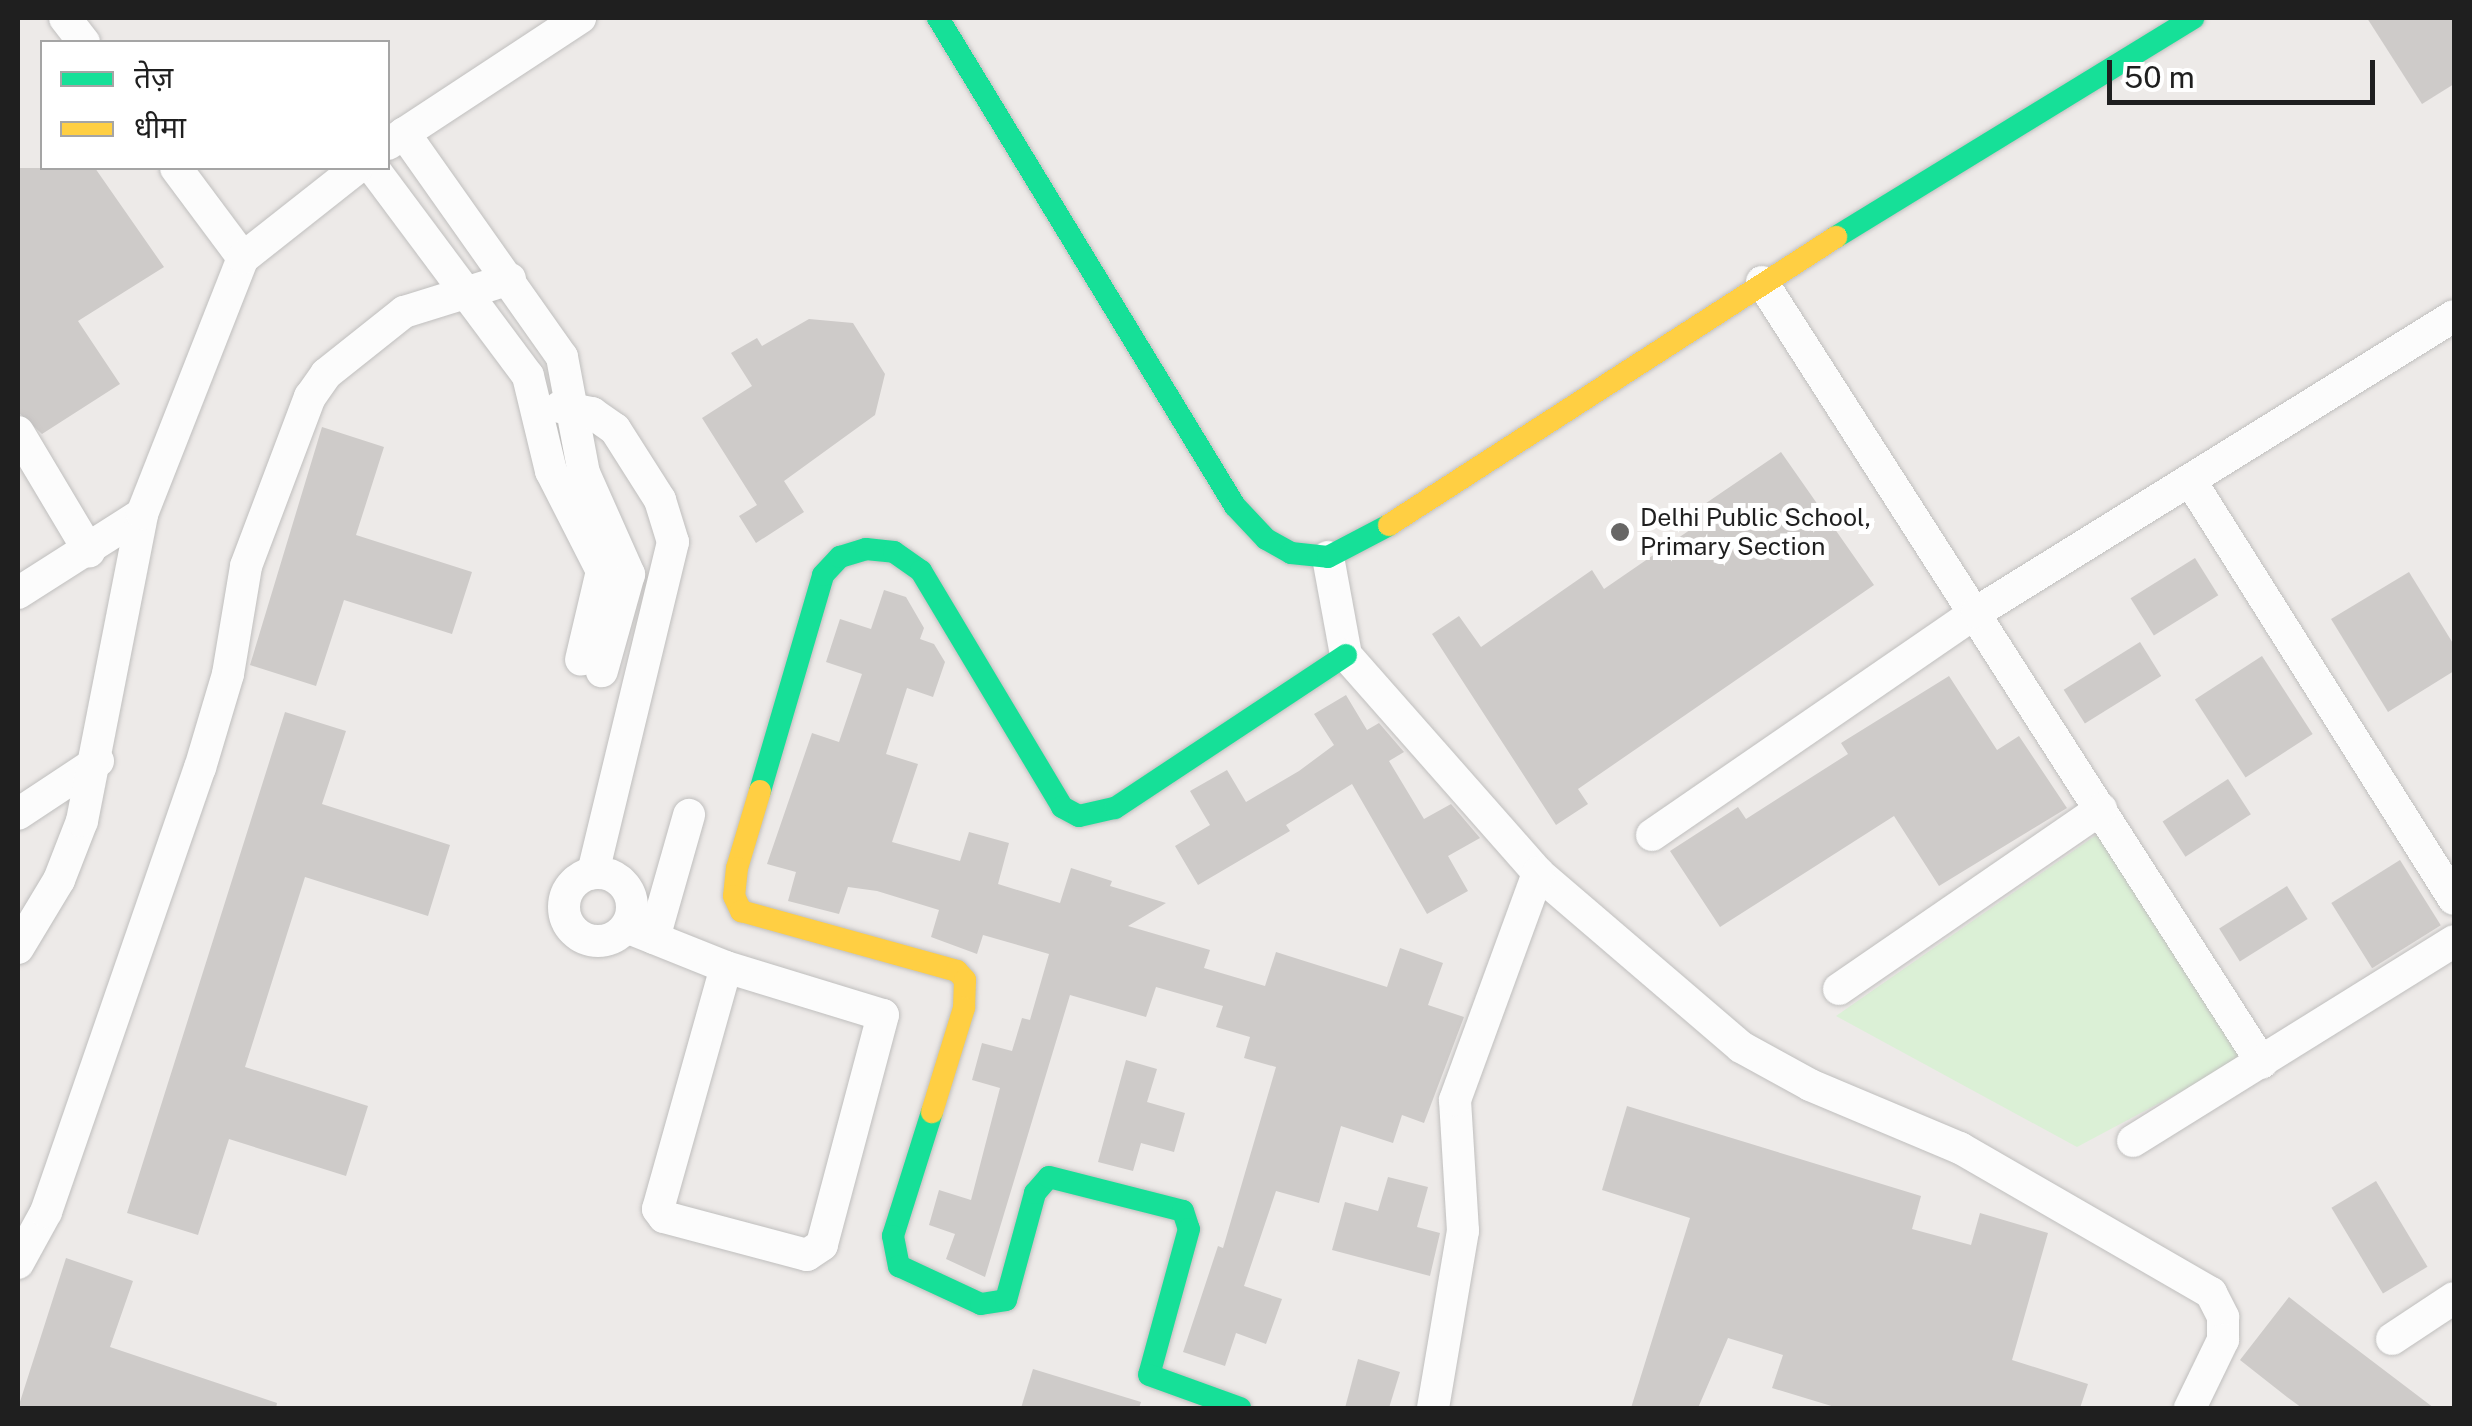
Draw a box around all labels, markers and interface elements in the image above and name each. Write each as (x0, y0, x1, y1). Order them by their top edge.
legend (40, 40, 390, 170)
scale bar (2112, 40, 2380, 102)
text: तेज़ (134, 59, 173, 95)
text: 50 m (2124, 59, 2195, 95)
text: धीमा (134, 109, 186, 145)
place label: Delhi Public School, Primary Section (1640, 503, 1871, 562)
marker: Delhi Public School, Primary Section (1609, 521, 1631, 543)

